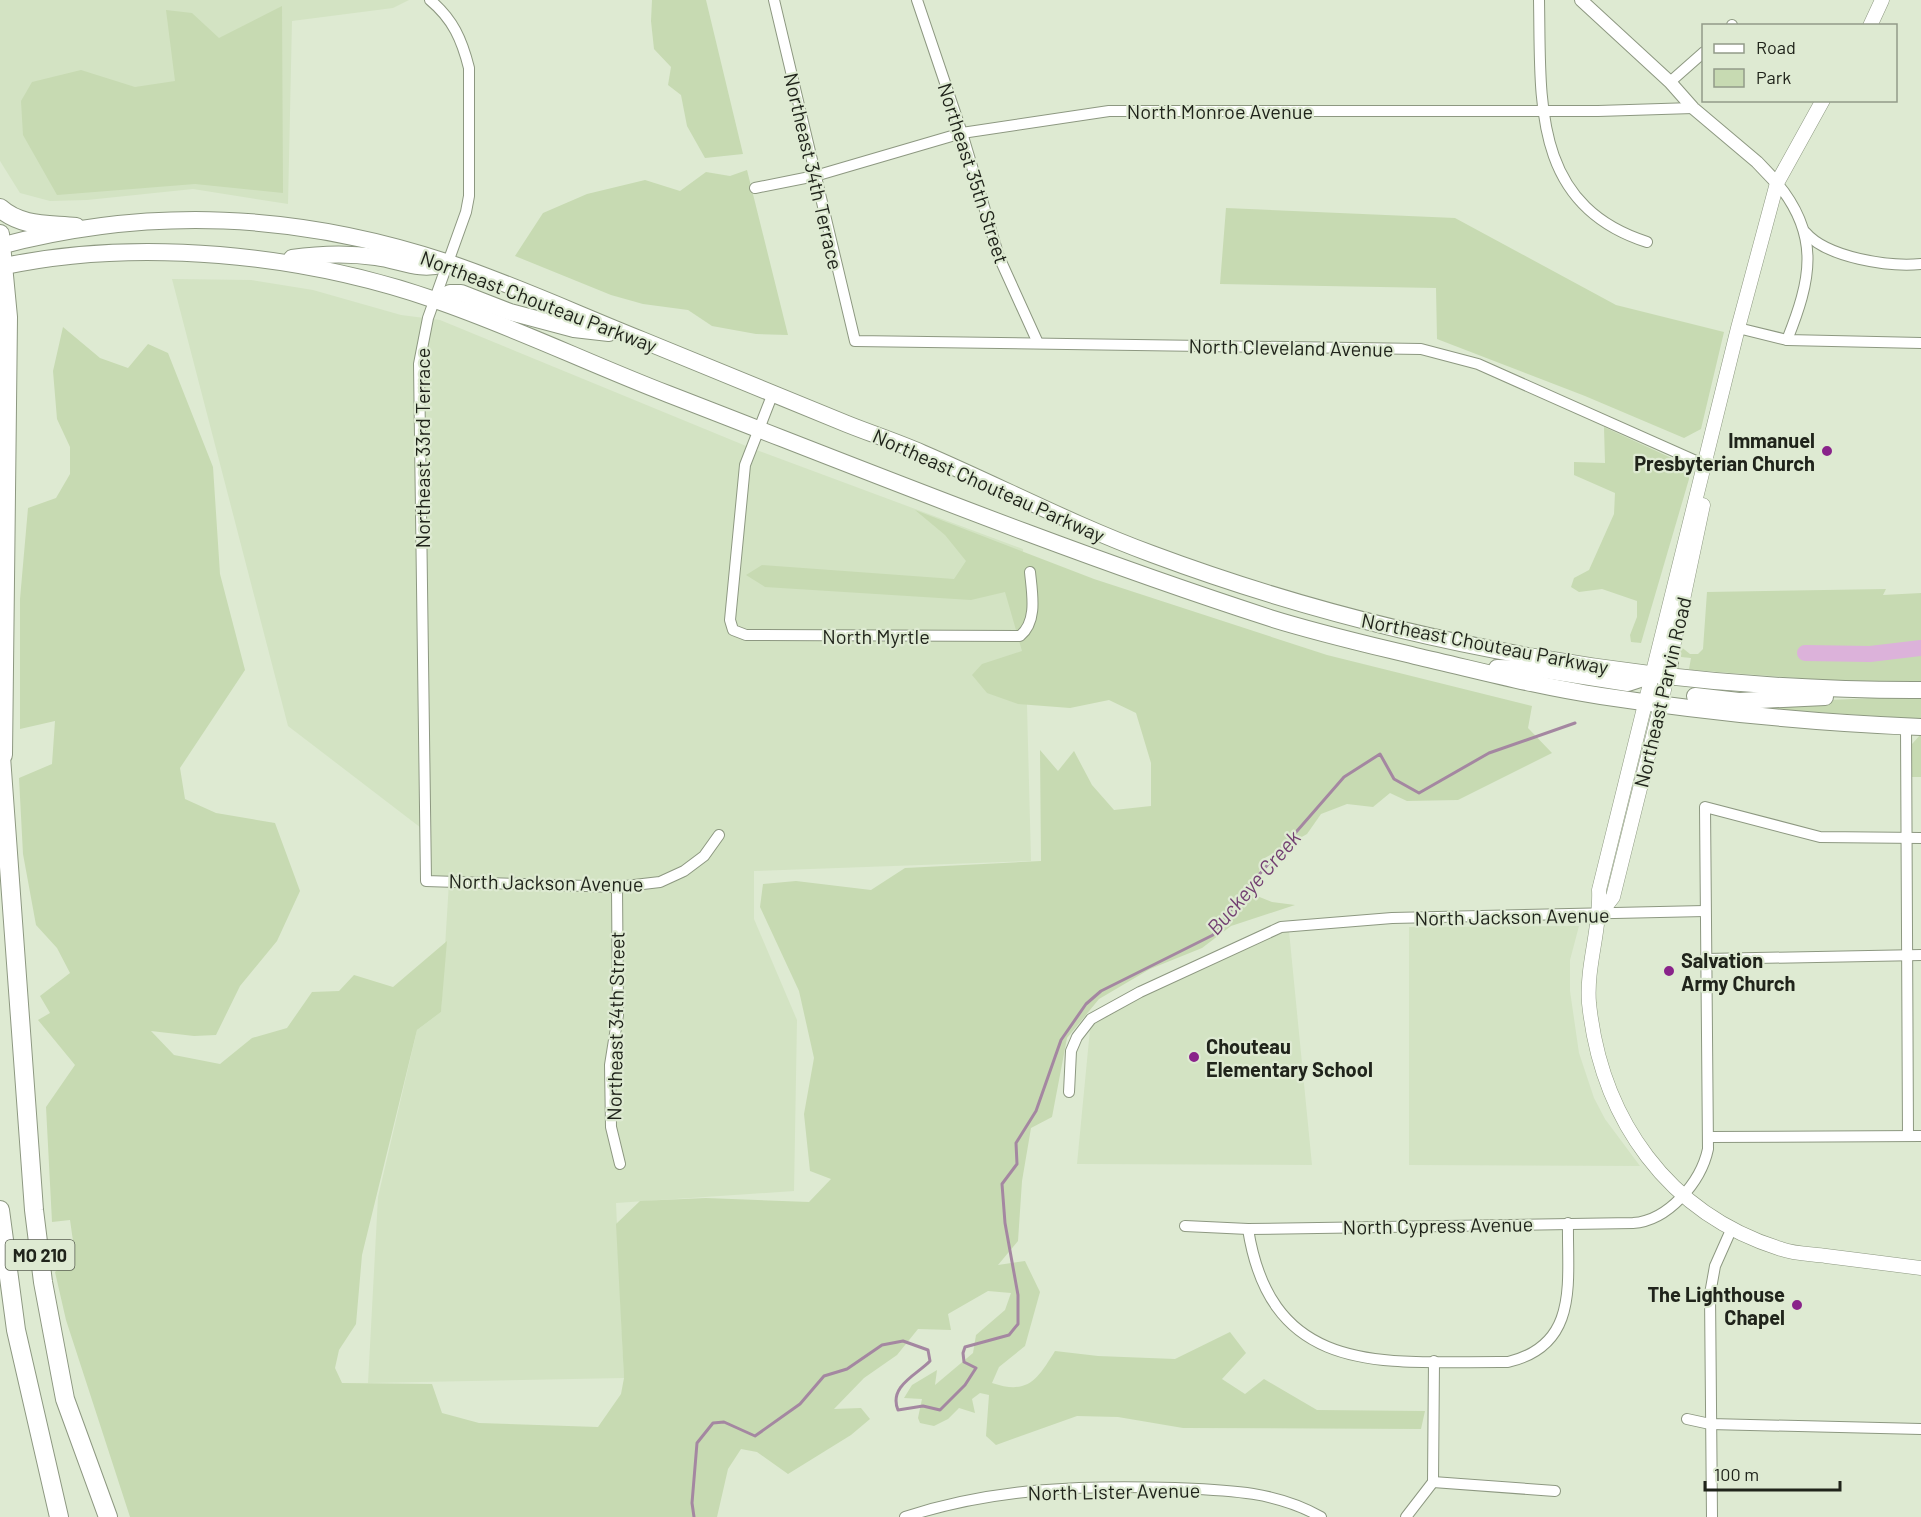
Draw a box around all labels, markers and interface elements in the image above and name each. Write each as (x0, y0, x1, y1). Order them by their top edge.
legend (1702, 24, 1897, 102)
text: Road (1756, 36, 1796, 58)
text: Park (1756, 66, 1791, 88)
street label: Northeast 34th Terrace (780, 70, 848, 272)
street label: Northeast 35th Street (933, 80, 1015, 266)
street label: North Monroe Avenue (1127, 99, 1313, 123)
street label: Northeast Chouteau Parkway (417, 245, 661, 357)
street label: North Cleveland Avenue (1188, 333, 1394, 361)
street label: Northeast 33rd Terrace (410, 348, 434, 548)
street label: Northeast Chouteau Parkway (869, 423, 1109, 547)
place label: Immanuel Presbyterian Church (1634, 428, 1815, 475)
marker: Immanuel Presbyterian Church (1820, 444, 1834, 458)
street label: Northeast Parvin Road (1628, 594, 1696, 790)
street label: Northeast Chouteau Parkway (1359, 607, 1611, 679)
street label: North Myrtle (822, 624, 930, 648)
water label: Buckeye Creek (1201, 824, 1306, 939)
street label: North Jackson Avenue (448, 868, 644, 896)
street label: North Jackson Avenue (1414, 902, 1610, 930)
street label: Northeast 34th Street (601, 931, 629, 1121)
place label: Salvation Army Church (1681, 948, 1796, 995)
marker: Salvation Army Church (1662, 964, 1676, 978)
place label: Chouteau Elementary School (1206, 1034, 1373, 1081)
marker: Chouteau Elementary School (1187, 1050, 1201, 1064)
street label: North Cypress Avenue (1343, 1211, 1533, 1239)
road number: MO 210 (6, 1240, 74, 1270)
place label: The Lighthouse Chapel (1647, 1282, 1785, 1329)
marker: The Lighthouse Chapel (1790, 1298, 1804, 1312)
scale bar (1705, 1454, 1840, 1492)
text: 100 m (1714, 1463, 1759, 1485)
street label: North Lister Avenue (1028, 1477, 1200, 1505)

